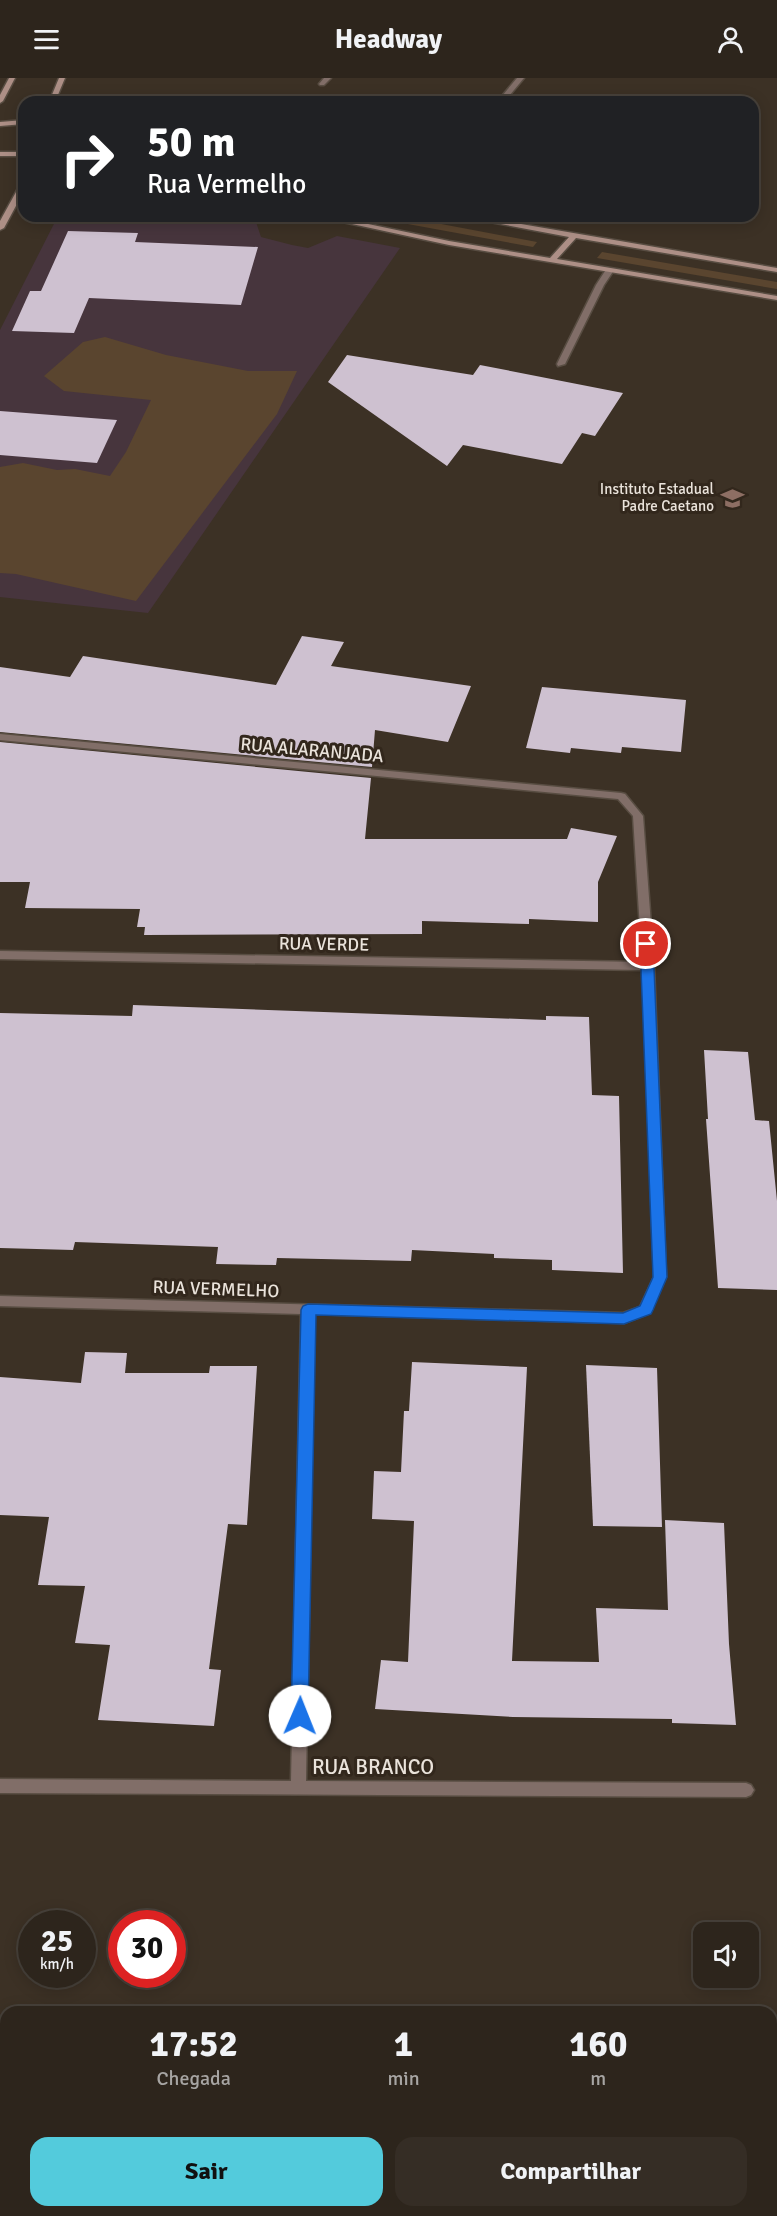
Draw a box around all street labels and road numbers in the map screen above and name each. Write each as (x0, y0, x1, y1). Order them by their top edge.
street label: RUA ALARANJADA (239, 733, 385, 767)
street label: RUA VERDE (279, 932, 369, 956)
street label: RUA VERMELHO (152, 1276, 280, 1302)
street label: RUA BRANCO (312, 1754, 434, 1780)

